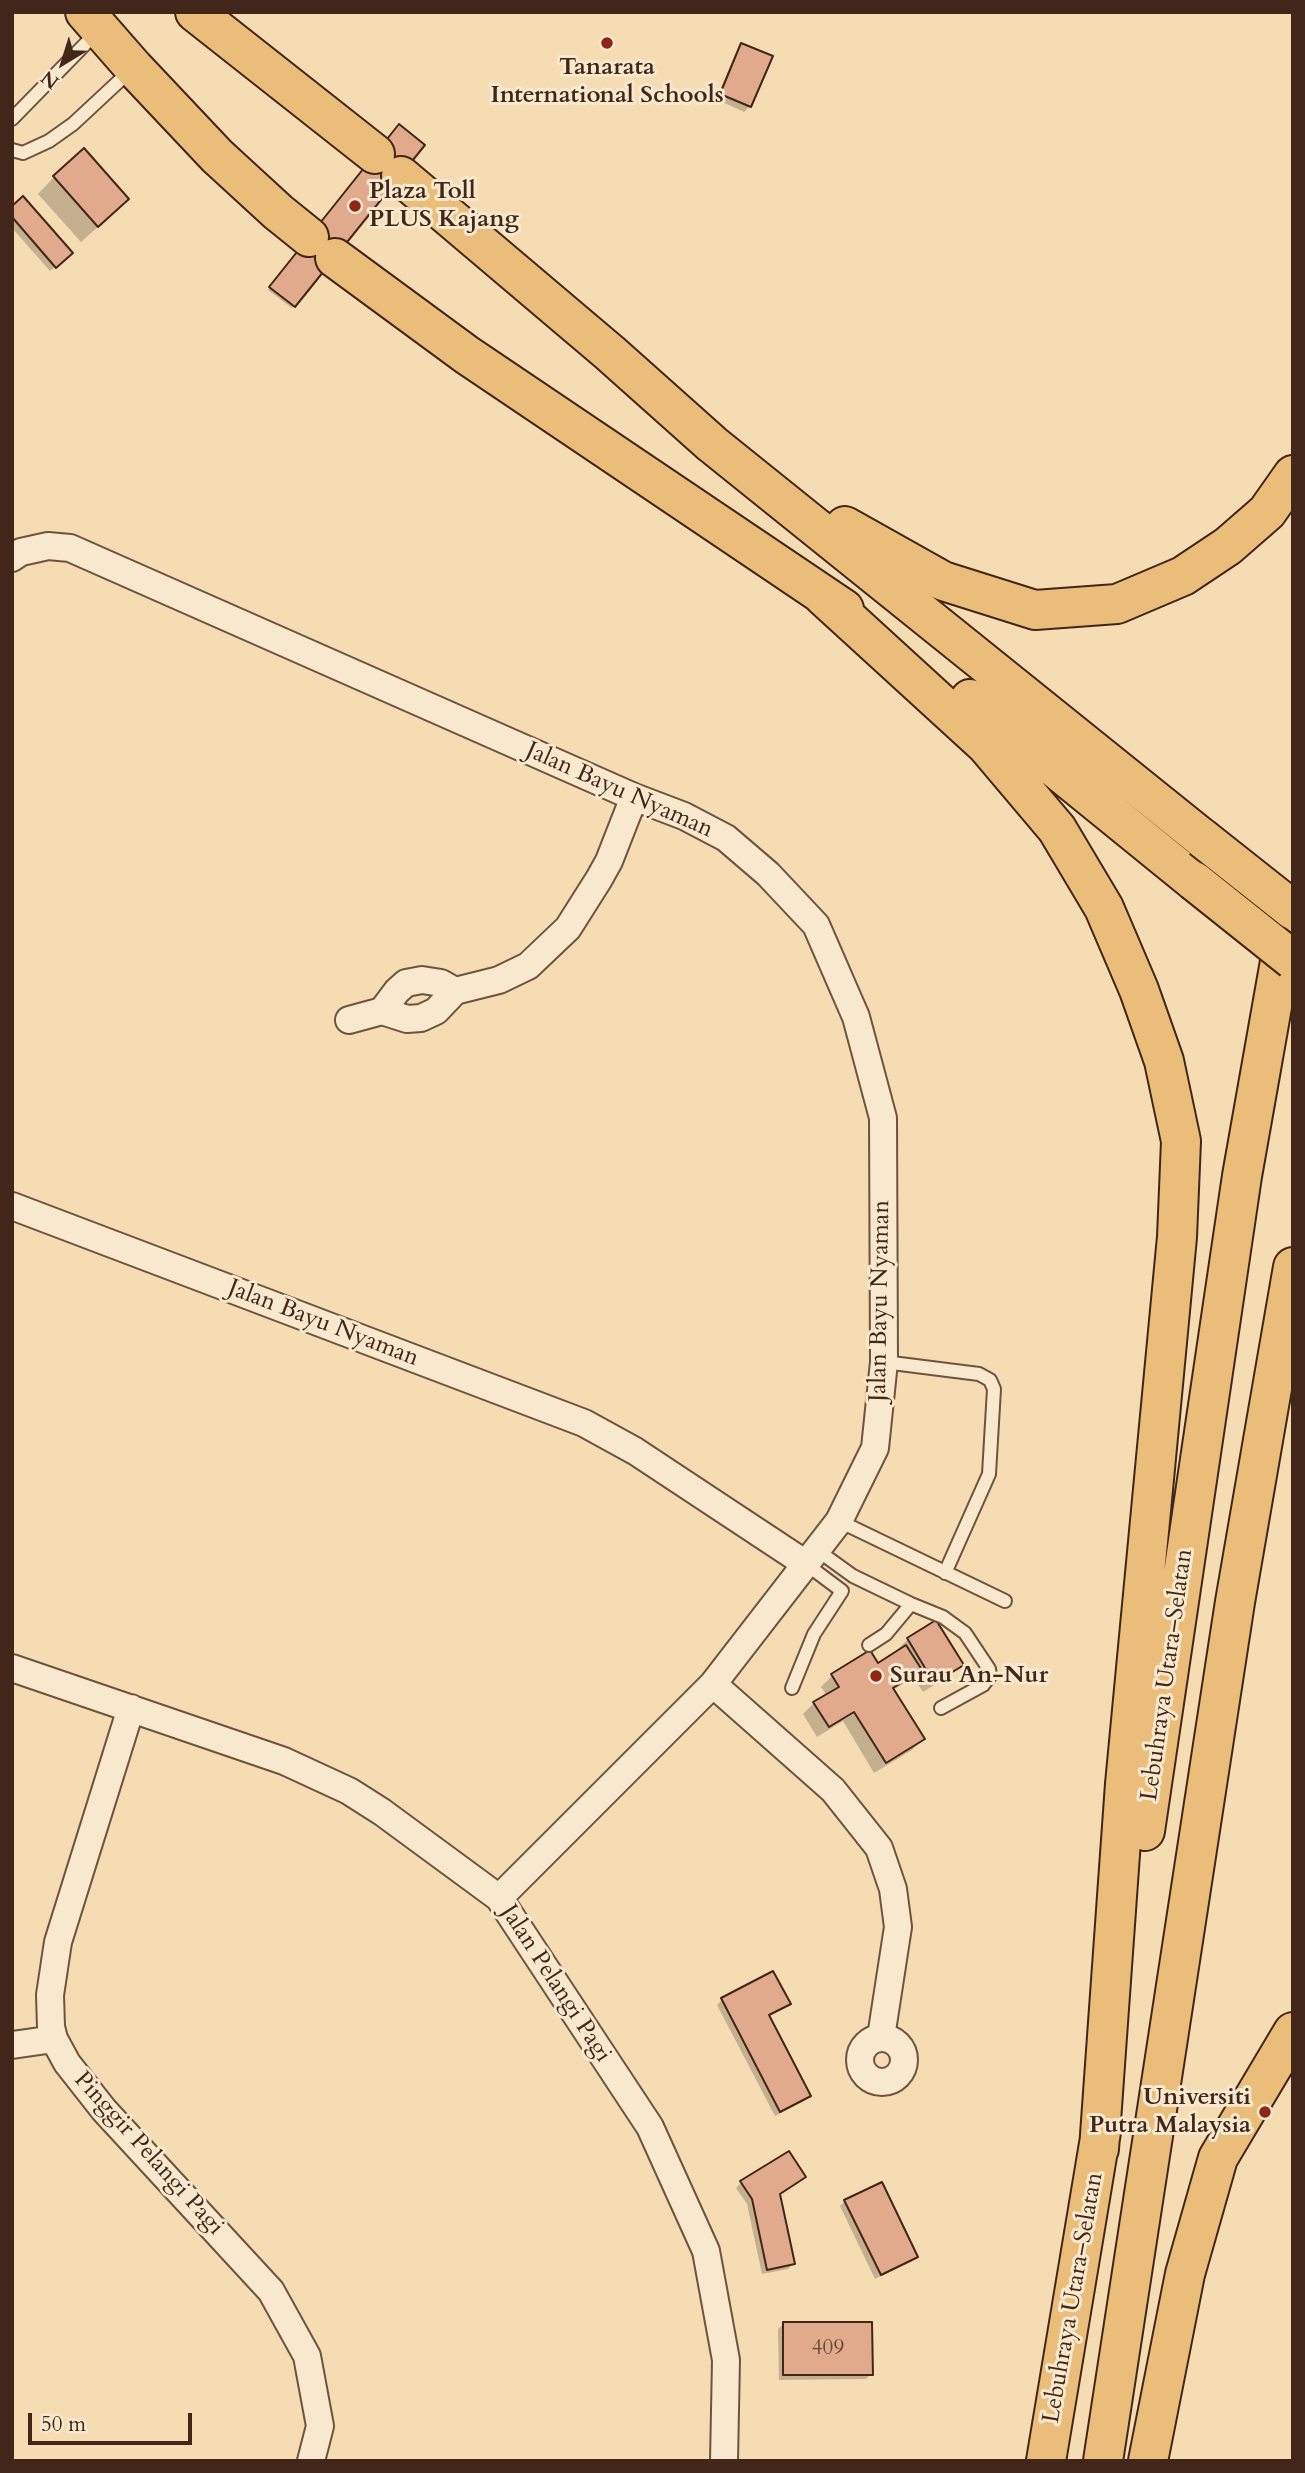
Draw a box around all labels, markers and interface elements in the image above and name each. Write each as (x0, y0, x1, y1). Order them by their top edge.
north arrow (28, 28, 98, 98)
marker: Tanarata International Schools (599, 35, 615, 51)
place label: Tanarata International Schools (490, 54, 724, 110)
text: N (36, 64, 65, 95)
place label: Plaza Toll PLUS Kajang (369, 178, 519, 234)
marker: Plaza Toll PLUS Kajang (347, 198, 363, 214)
street label: Jalan Bayu Nyaman (521, 737, 717, 845)
street label: Jalan Bayu Nyaman (865, 1200, 897, 1402)
street label: Jalan Bayu Nyaman (224, 1274, 422, 1374)
street label: Lebuhraya Utara–Selatan (1136, 1547, 1200, 1803)
place label: Surau An-Nur (890, 1662, 1048, 1690)
marker: Surau An-Nur (868, 1668, 884, 1684)
street label: Jalan Pelangi Pagi (493, 1900, 617, 2068)
street label: Pinggir Pelangi Pagi (67, 2066, 229, 2242)
place label: Universiti Putra Malaysia (1089, 2084, 1251, 2140)
marker: Universiti Putra Malaysia (1257, 2104, 1273, 2120)
street label: Lebuhraya Utara–Selatan (1038, 2170, 1110, 2426)
house number: 409 (812, 2336, 844, 2362)
scale bar (32, 2400, 196, 2444)
text: 50 m (41, 2410, 86, 2439)

